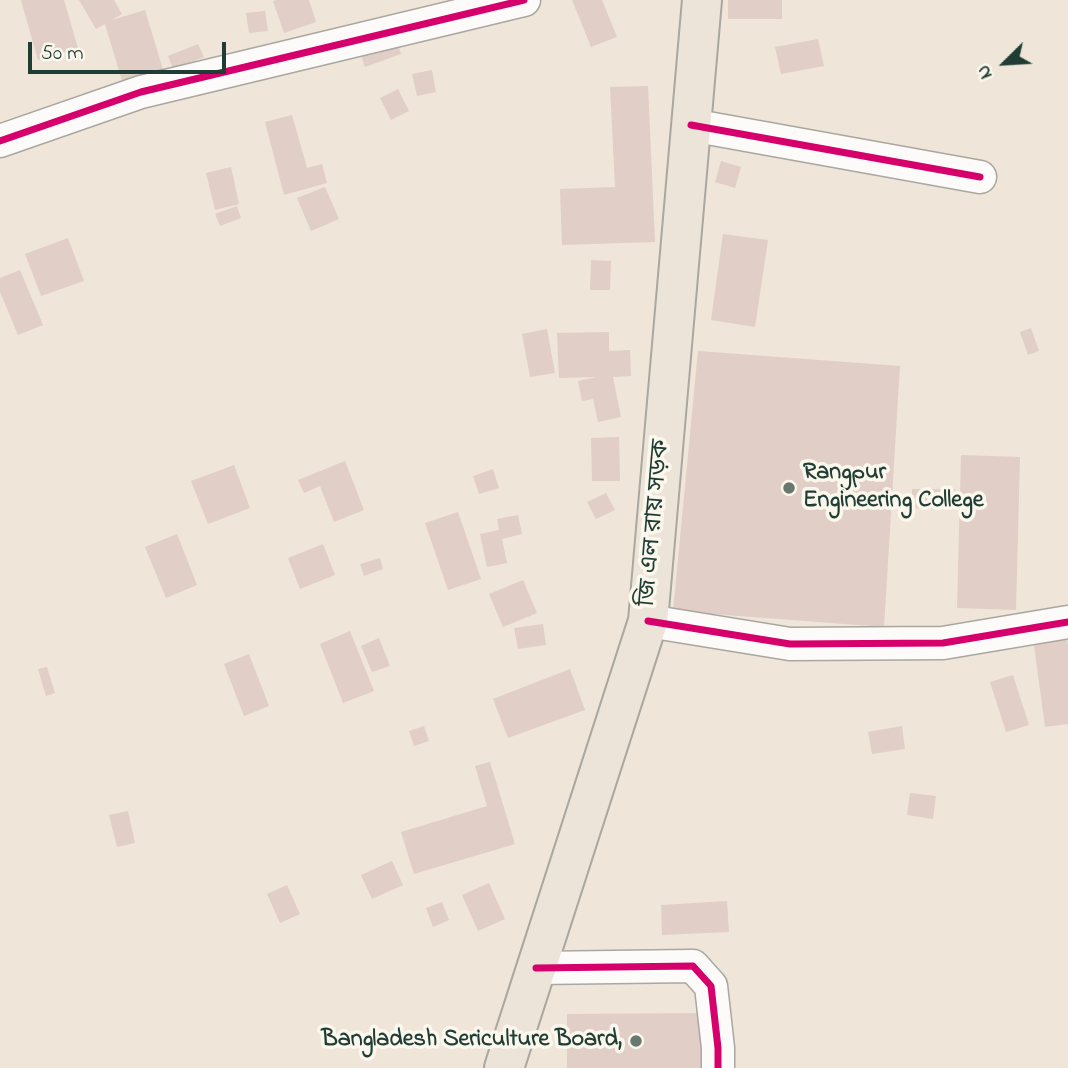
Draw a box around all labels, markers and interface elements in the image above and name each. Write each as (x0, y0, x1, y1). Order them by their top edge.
scale bar (32, 28, 229, 72)
north arrow (970, 28, 1040, 98)
text: 50 m (41, 39, 84, 69)
text: N (970, 60, 1000, 83)
street label: জি এল রায় সড়ক (634, 438, 678, 608)
place label: Rangpur Engineering College (803, 460, 984, 516)
marker: Rangpur Engineering College (781, 480, 797, 496)
place label: Bangladesh Sericulture Board, (322, 1027, 622, 1055)
marker: Bangladesh Sericulture Board, (628, 1033, 644, 1049)

